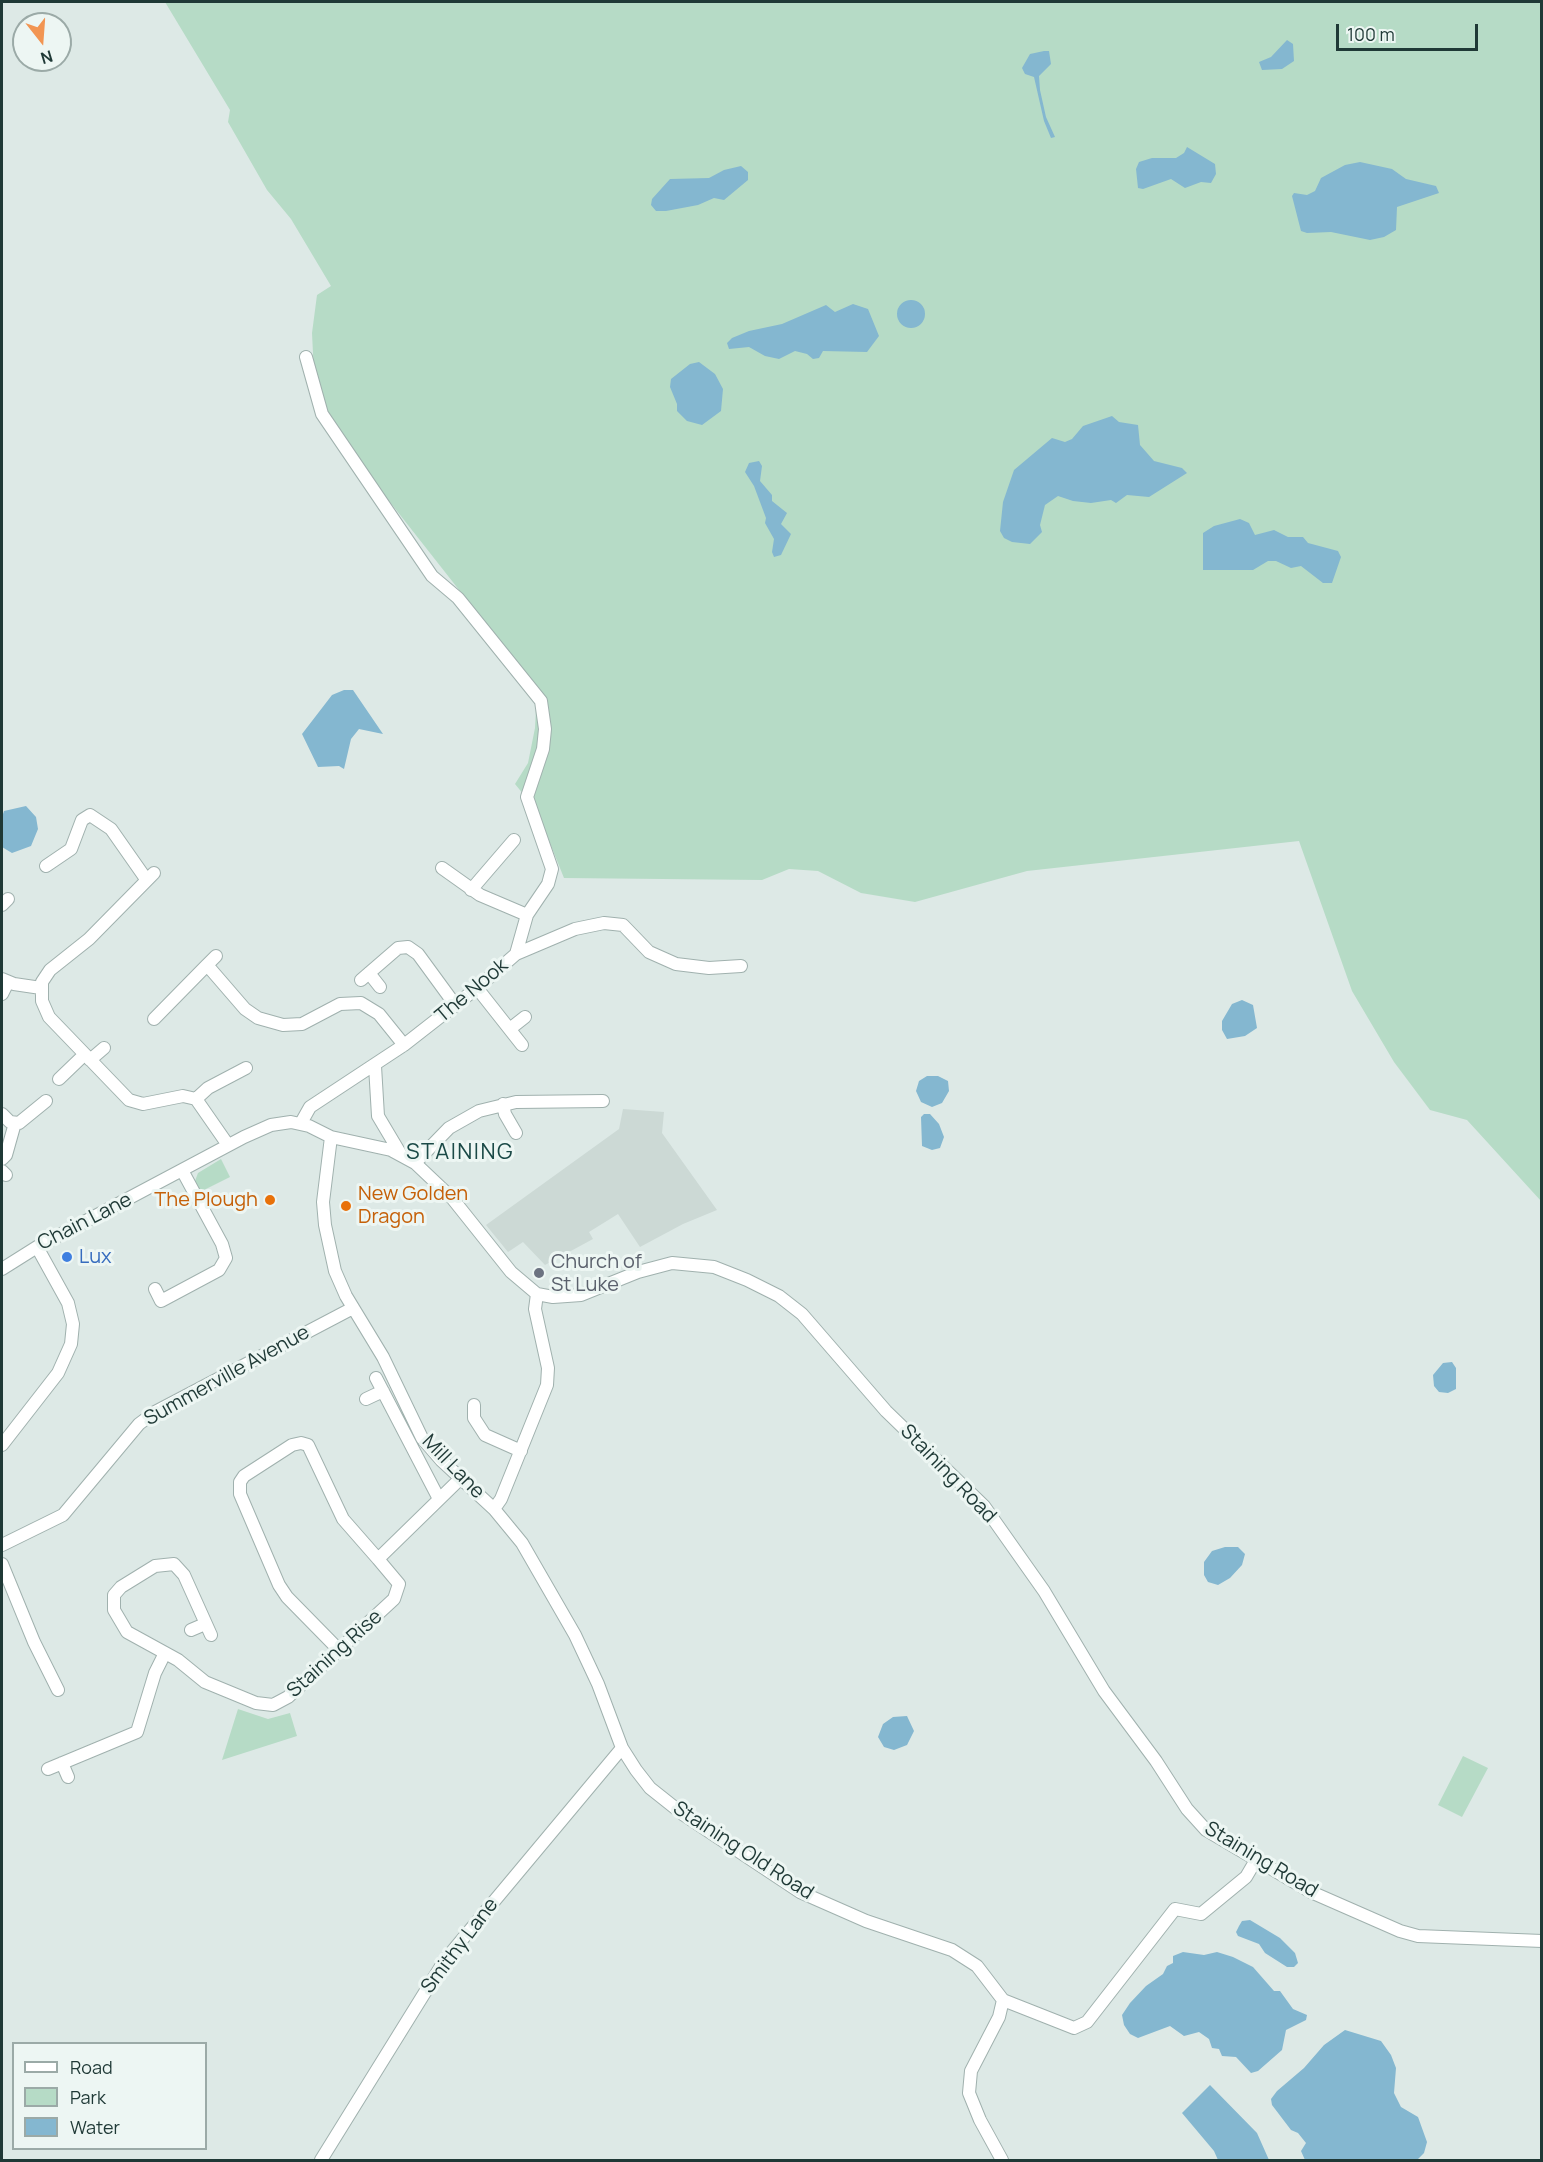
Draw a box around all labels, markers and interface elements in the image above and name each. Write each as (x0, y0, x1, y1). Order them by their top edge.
north arrow (12, 12, 72, 72)
scale bar (1339, 12, 1482, 50)
text: 100 m (1347, 22, 1395, 46)
text: N (38, 45, 55, 70)
street label: The Nook (431, 954, 513, 1028)
district label: STAINING (406, 1140, 514, 1166)
place label: New Golden Dragon (358, 1182, 468, 1229)
street label: Chain Lane (34, 1188, 136, 1256)
place label: The Plough (154, 1188, 258, 1212)
marker: The Plough (263, 1193, 277, 1207)
marker: New Golden Dragon (339, 1199, 353, 1213)
place label: Lux (79, 1245, 112, 1269)
marker: Lux (60, 1250, 74, 1264)
place label: Church of St Luke (551, 1250, 642, 1297)
marker: Church of St Luke (532, 1266, 546, 1280)
street label: Summerville Avenue (140, 1321, 314, 1431)
street label: Staining Road (895, 1420, 1001, 1528)
street label: Mill Lane (417, 1430, 489, 1504)
street label: Staining Rise (282, 1605, 388, 1703)
street label: Staining Old Road (668, 1797, 818, 1905)
street label: Staining Road (1200, 1817, 1322, 1903)
street label: Smithy Lane (416, 1894, 504, 1998)
legend (12, 2042, 207, 2150)
text: Road (70, 2055, 113, 2079)
text: Park (70, 2085, 106, 2109)
text: Water (70, 2115, 120, 2139)

